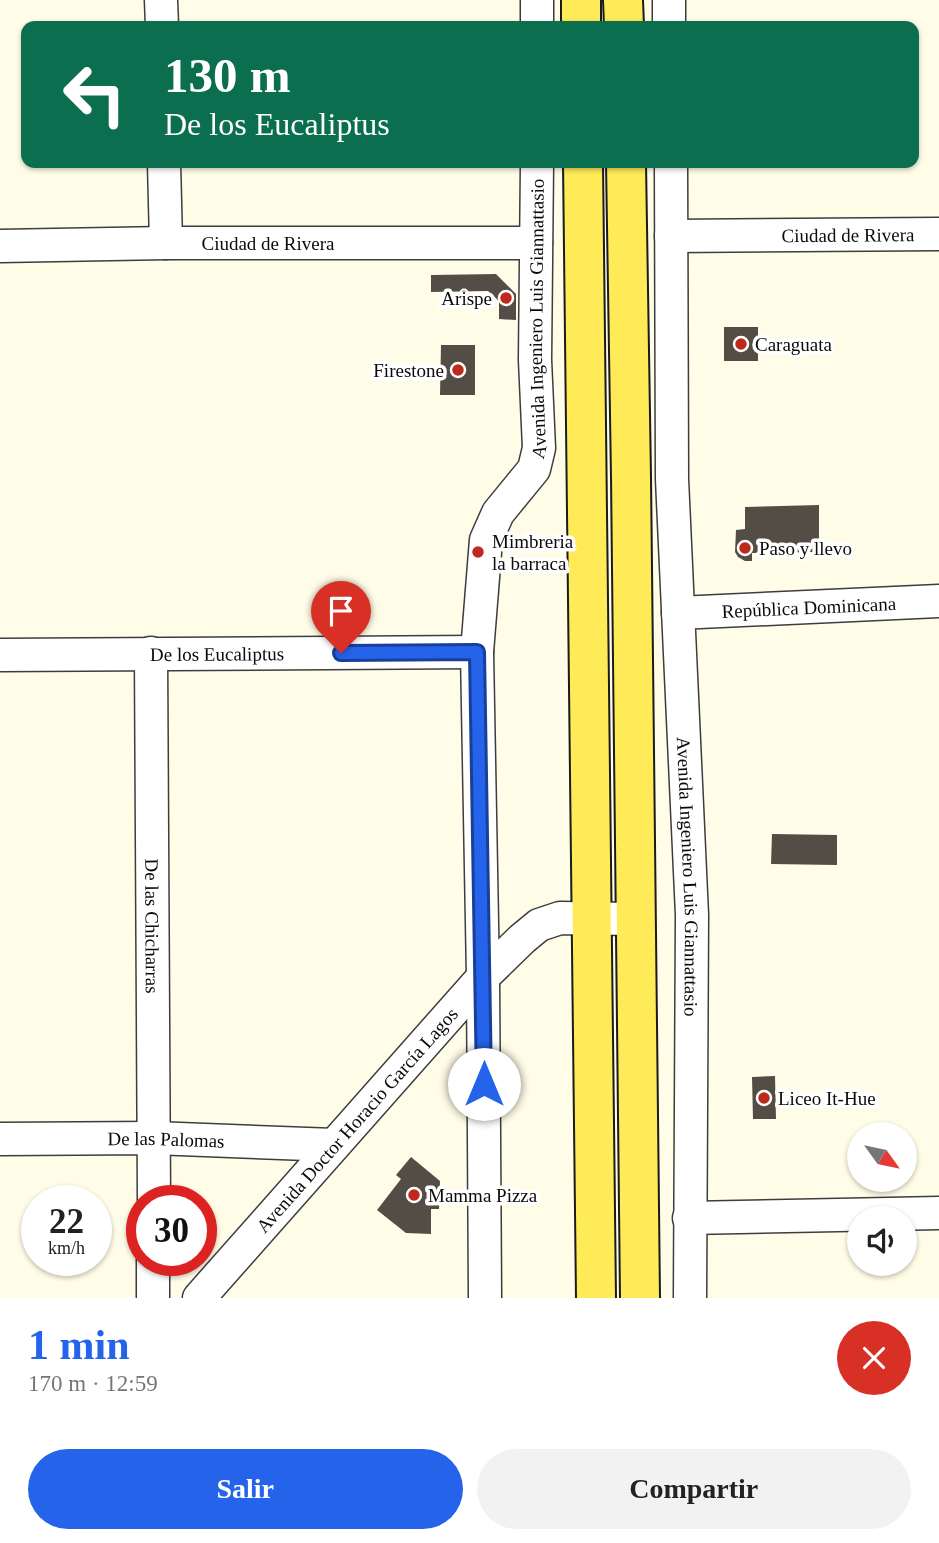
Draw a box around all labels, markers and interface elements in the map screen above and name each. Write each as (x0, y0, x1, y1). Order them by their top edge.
text: 130 m (164, 48, 291, 103)
icon: left (49, 49, 140, 140)
text: De los Eucaliptus (164, 106, 390, 142)
street label: Avenida Ingeniero Luis Giannattasio (524, 178, 550, 461)
street label: Ciudad de Rivera (781, 224, 915, 246)
street label: Ciudad de Rivera (201, 233, 335, 254)
place label: Arispe (441, 288, 492, 309)
marker: Arispe (498, 290, 514, 306)
place label: Caraguata (755, 334, 833, 355)
marker: Caraguata (733, 336, 749, 352)
place label: Firestone (373, 360, 444, 381)
marker: Firestone (450, 362, 466, 378)
place label: Mimbreria la barraca (492, 531, 574, 574)
place label: Paso y llevo (759, 538, 852, 559)
marker: Paso y llevo (737, 540, 753, 556)
marker: Mimbreria la barraca (470, 544, 486, 560)
pin (311, 581, 371, 653)
icon: arrive (322, 592, 360, 630)
street label: República Dominicana (721, 592, 897, 621)
street label: De los Eucaliptus (150, 643, 284, 665)
street label: Avenida Ingeniero Luis Giannattasio (673, 736, 703, 1017)
street label: De las Chicharras (142, 858, 163, 994)
street label: Avenida Doctor Horacio García Lagos (252, 1003, 462, 1236)
position arrow (447, 1047, 521, 1121)
place label: Liceo It-Hue (778, 1088, 876, 1109)
marker: Liceo It-Hue (756, 1090, 772, 1106)
north arrow (847, 1122, 917, 1192)
map controls (847, 1122, 917, 1276)
street label: De las Palomas (107, 1127, 225, 1151)
speed limit sign: 30 (126, 1185, 217, 1276)
place label: Mamma Pizza (428, 1185, 538, 1206)
marker: Mamma Pizza (406, 1187, 422, 1203)
text: 22 (49, 1202, 84, 1241)
button: sound (847, 1206, 917, 1276)
text: km/h (48, 1238, 85, 1258)
button: close (837, 1321, 911, 1395)
text: 1 min (28, 1322, 130, 1368)
text: 170 m · 12:59 (28, 1371, 158, 1396)
button: Salir (28, 1449, 463, 1529)
button: Compartir (477, 1449, 911, 1529)

